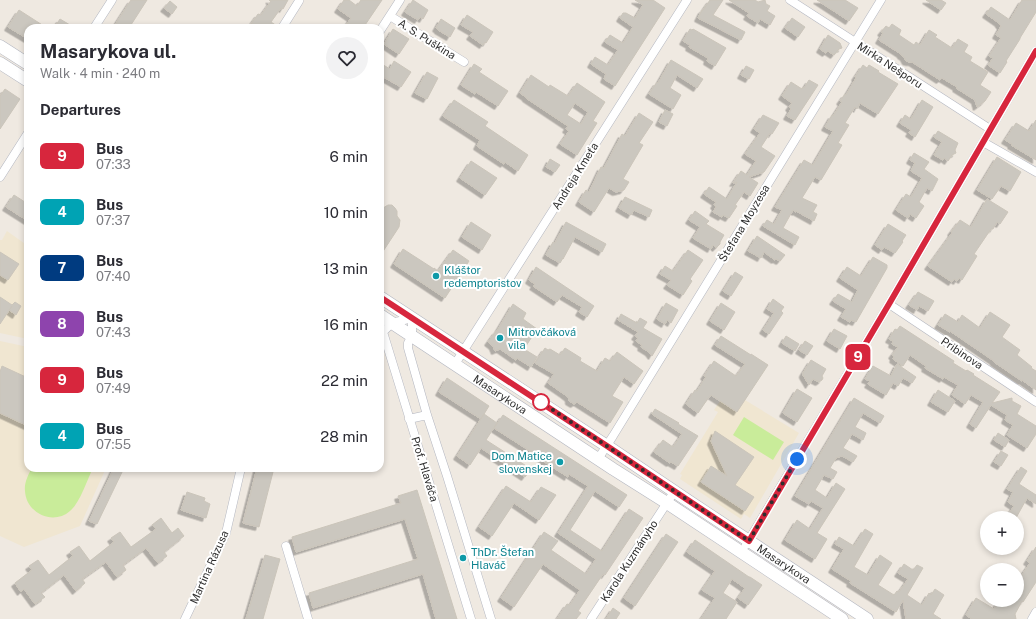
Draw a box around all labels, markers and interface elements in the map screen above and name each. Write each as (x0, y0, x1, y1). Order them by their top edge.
street label: A. S. Puškina (396, 17, 458, 61)
button: heart (326, 37, 368, 79)
text: Masarykova ul. (40, 40, 176, 62)
street label: Mirka Nešporu (855, 40, 925, 90)
text: Walk · 4 min · 240 m (40, 66, 160, 81)
text: Departures (40, 101, 121, 118)
text: Bus (96, 140, 123, 157)
street label: Andreja Kmeťa (550, 140, 600, 212)
text: 9 (57, 148, 67, 164)
text: 6 min (330, 148, 368, 165)
text: 07:33 (96, 157, 131, 172)
street label: Štefana Moyzesa (715, 182, 772, 264)
text: Bus (96, 196, 123, 213)
text: 4 (57, 204, 67, 220)
text: 10 min (324, 204, 368, 221)
text: 07:37 (96, 213, 130, 228)
text: Bus (96, 252, 123, 269)
text: 7 (58, 260, 66, 276)
text: 13 min (323, 260, 368, 277)
place label: Kláštor redemptoristov (444, 264, 522, 289)
text: 07:40 (96, 269, 131, 284)
marker: Kláštor redemptoristov (431, 271, 441, 281)
text: Bus (96, 308, 123, 325)
text: 8 (57, 316, 67, 332)
text: 16 min (323, 316, 368, 333)
text: 07:43 (96, 325, 131, 340)
place label: Mitrovčáková vila (508, 326, 576, 351)
marker: Mitrovčáková vila (495, 333, 505, 343)
street label: Pribinova (939, 335, 985, 371)
line badge: 9 (845, 344, 871, 370)
text: 9 (853, 349, 863, 365)
text: Bus (96, 364, 123, 381)
text: 9 (57, 372, 67, 388)
text: 22 min (321, 372, 368, 389)
street label: Masarykova (471, 372, 529, 416)
text: 07:49 (96, 381, 131, 396)
unlabelled marker (532, 393, 550, 411)
text: Bus (96, 420, 123, 437)
text: 4 (57, 428, 67, 444)
text: 28 min (320, 428, 368, 445)
street label: Prof. Hlaváča (409, 435, 441, 503)
text: 07:55 (96, 437, 131, 452)
your location (787, 449, 807, 469)
place label: Dom Matice slovenskej (491, 450, 552, 475)
marker: Dom Matice slovenskej (555, 457, 565, 467)
map controls (980, 511, 1024, 607)
button: + (980, 511, 1024, 555)
street label: Karola Kuzmányho (598, 518, 660, 604)
street label: Martina Rázusa (187, 529, 231, 605)
street label: Masarykova (755, 542, 813, 586)
place label: ThDr. Štefan Hlaváč (471, 545, 534, 571)
marker: ThDr. Štefan Hlaváč (458, 553, 468, 563)
button: − (980, 563, 1024, 607)

